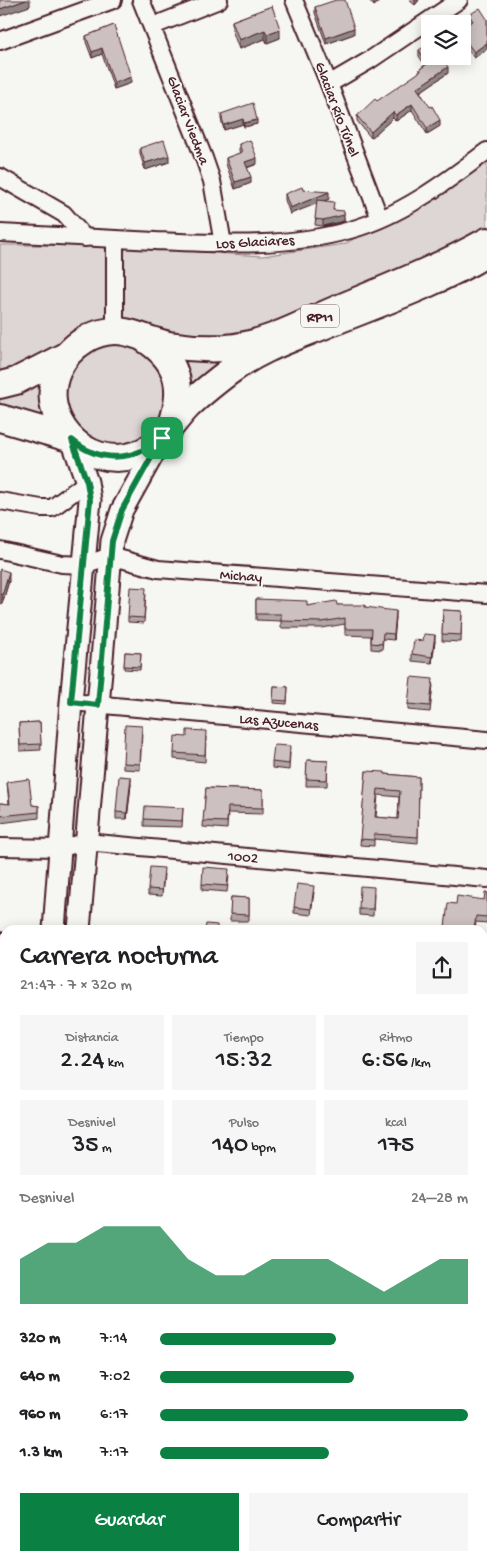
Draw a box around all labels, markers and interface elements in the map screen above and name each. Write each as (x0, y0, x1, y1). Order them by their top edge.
map controls (421, 15, 471, 65)
button: layers (421, 15, 471, 65)
street label: Glaciar Río Túnel (310, 60, 362, 160)
street label: Glaciar Viedma (162, 74, 213, 168)
street label: Los Glaciares (215, 232, 295, 254)
road number: RP11 (301, 304, 339, 328)
pin (141, 417, 183, 459)
icon: arrive (148, 424, 176, 452)
street label: Michay (219, 567, 263, 587)
street label: Las Azucenas (239, 711, 320, 735)
street label: 1002 (226, 848, 259, 868)
text: Carrera nocturna (20, 941, 218, 974)
button: share (416, 942, 468, 994)
text: 21:47 · 7 × 320 m (20, 977, 132, 996)
text: Distancia (65, 1030, 119, 1047)
text: Tiempo (224, 1030, 264, 1047)
text: Ritmo (379, 1030, 413, 1047)
text: 2.24 (60, 1047, 104, 1076)
text: 15:32 (216, 1047, 272, 1076)
text: 6:56 (361, 1047, 408, 1076)
text: km (104, 1055, 124, 1072)
text: /km (408, 1055, 431, 1072)
text: Desnivel (68, 1115, 116, 1132)
text: Pulso (229, 1115, 259, 1132)
text: kcal (385, 1115, 407, 1132)
text: 35 (72, 1132, 98, 1161)
text: 140 (212, 1132, 248, 1161)
text: 175 (378, 1132, 414, 1161)
text: m (98, 1140, 112, 1157)
text: bpm (248, 1140, 276, 1157)
text: Desnivel (20, 1190, 74, 1209)
text: 24–28 m (411, 1190, 468, 1209)
text: 320 m (20, 1330, 60, 1349)
text: 7:14 (100, 1330, 127, 1349)
text: 640 m (20, 1368, 60, 1387)
text: 7:02 (100, 1368, 130, 1387)
text: 960 m (20, 1406, 60, 1425)
text: 6:17 (100, 1406, 128, 1425)
text: 1.3 km (20, 1444, 62, 1463)
text: 7:17 (100, 1444, 128, 1463)
button: Guardar (20, 1493, 239, 1551)
button: Compartir (249, 1493, 468, 1551)

